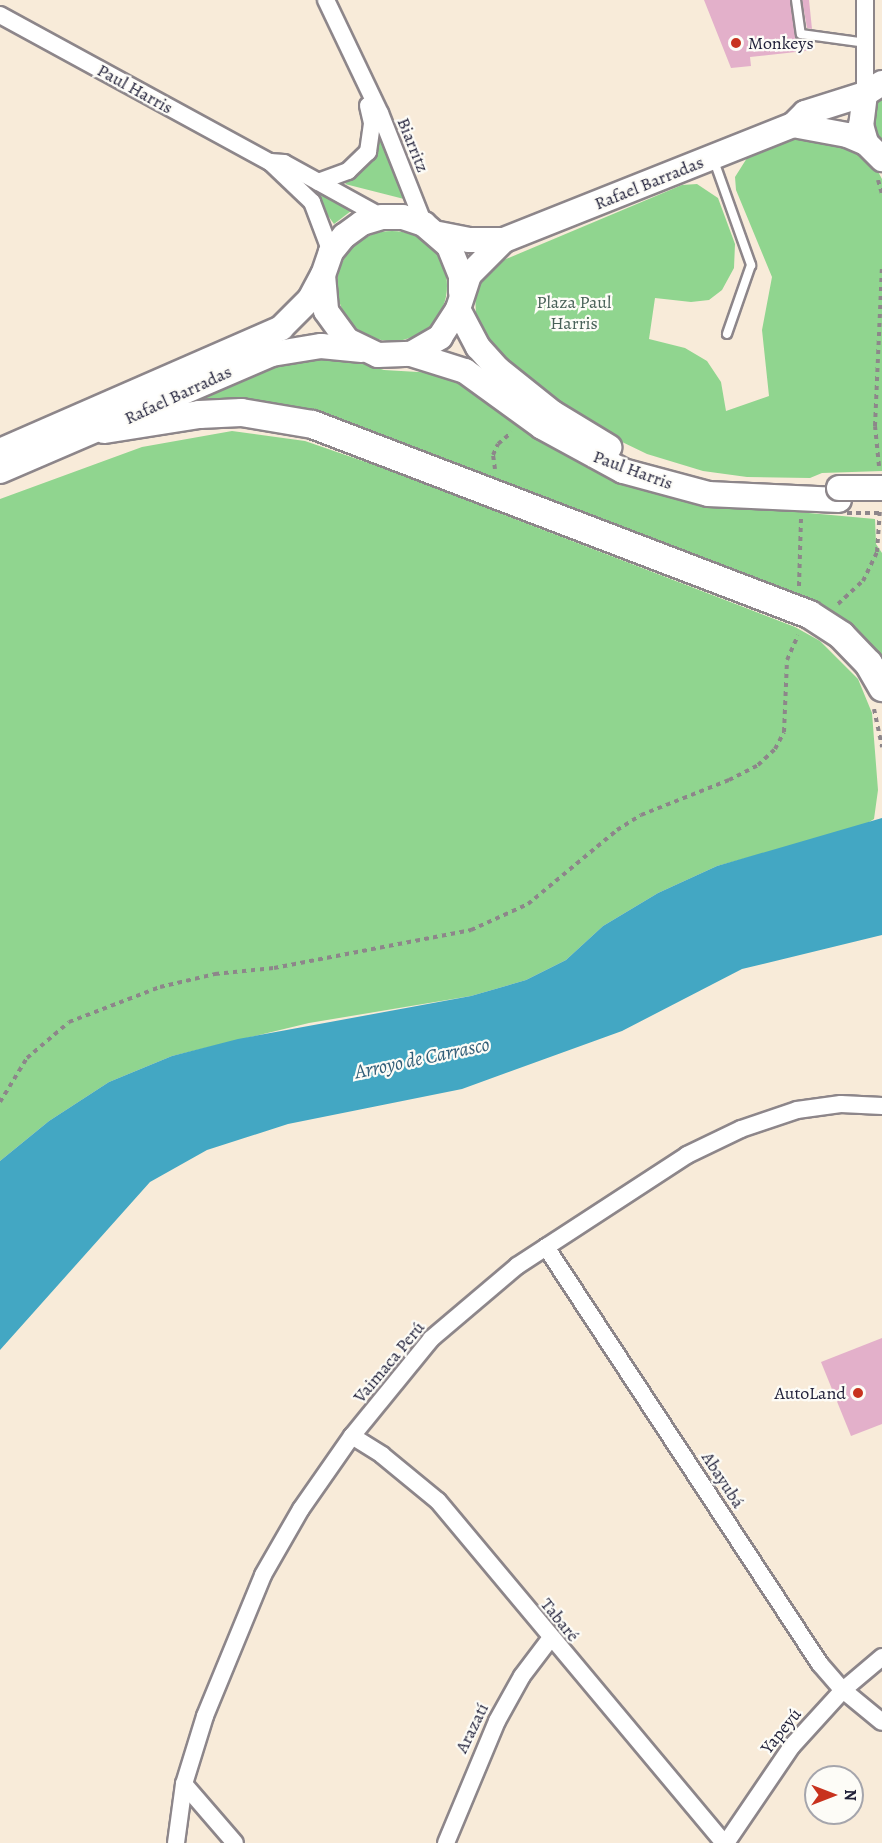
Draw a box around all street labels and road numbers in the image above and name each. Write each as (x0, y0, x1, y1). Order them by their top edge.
street label: Paul Harris (93, 59, 177, 119)
street label: Biarritz (392, 114, 434, 176)
street label: Rafael Barradas (591, 151, 707, 215)
street label: Rafael Barradas (121, 361, 235, 429)
street label: Paul Harris (590, 446, 676, 494)
street label: Vaimaca Perú (349, 1317, 429, 1407)
street label: Abayubá (697, 1448, 749, 1512)
street label: Tabaré (536, 1594, 584, 1646)
street label: Arazatí (451, 1699, 493, 1757)
street label: Yapeyú (756, 1704, 806, 1758)

